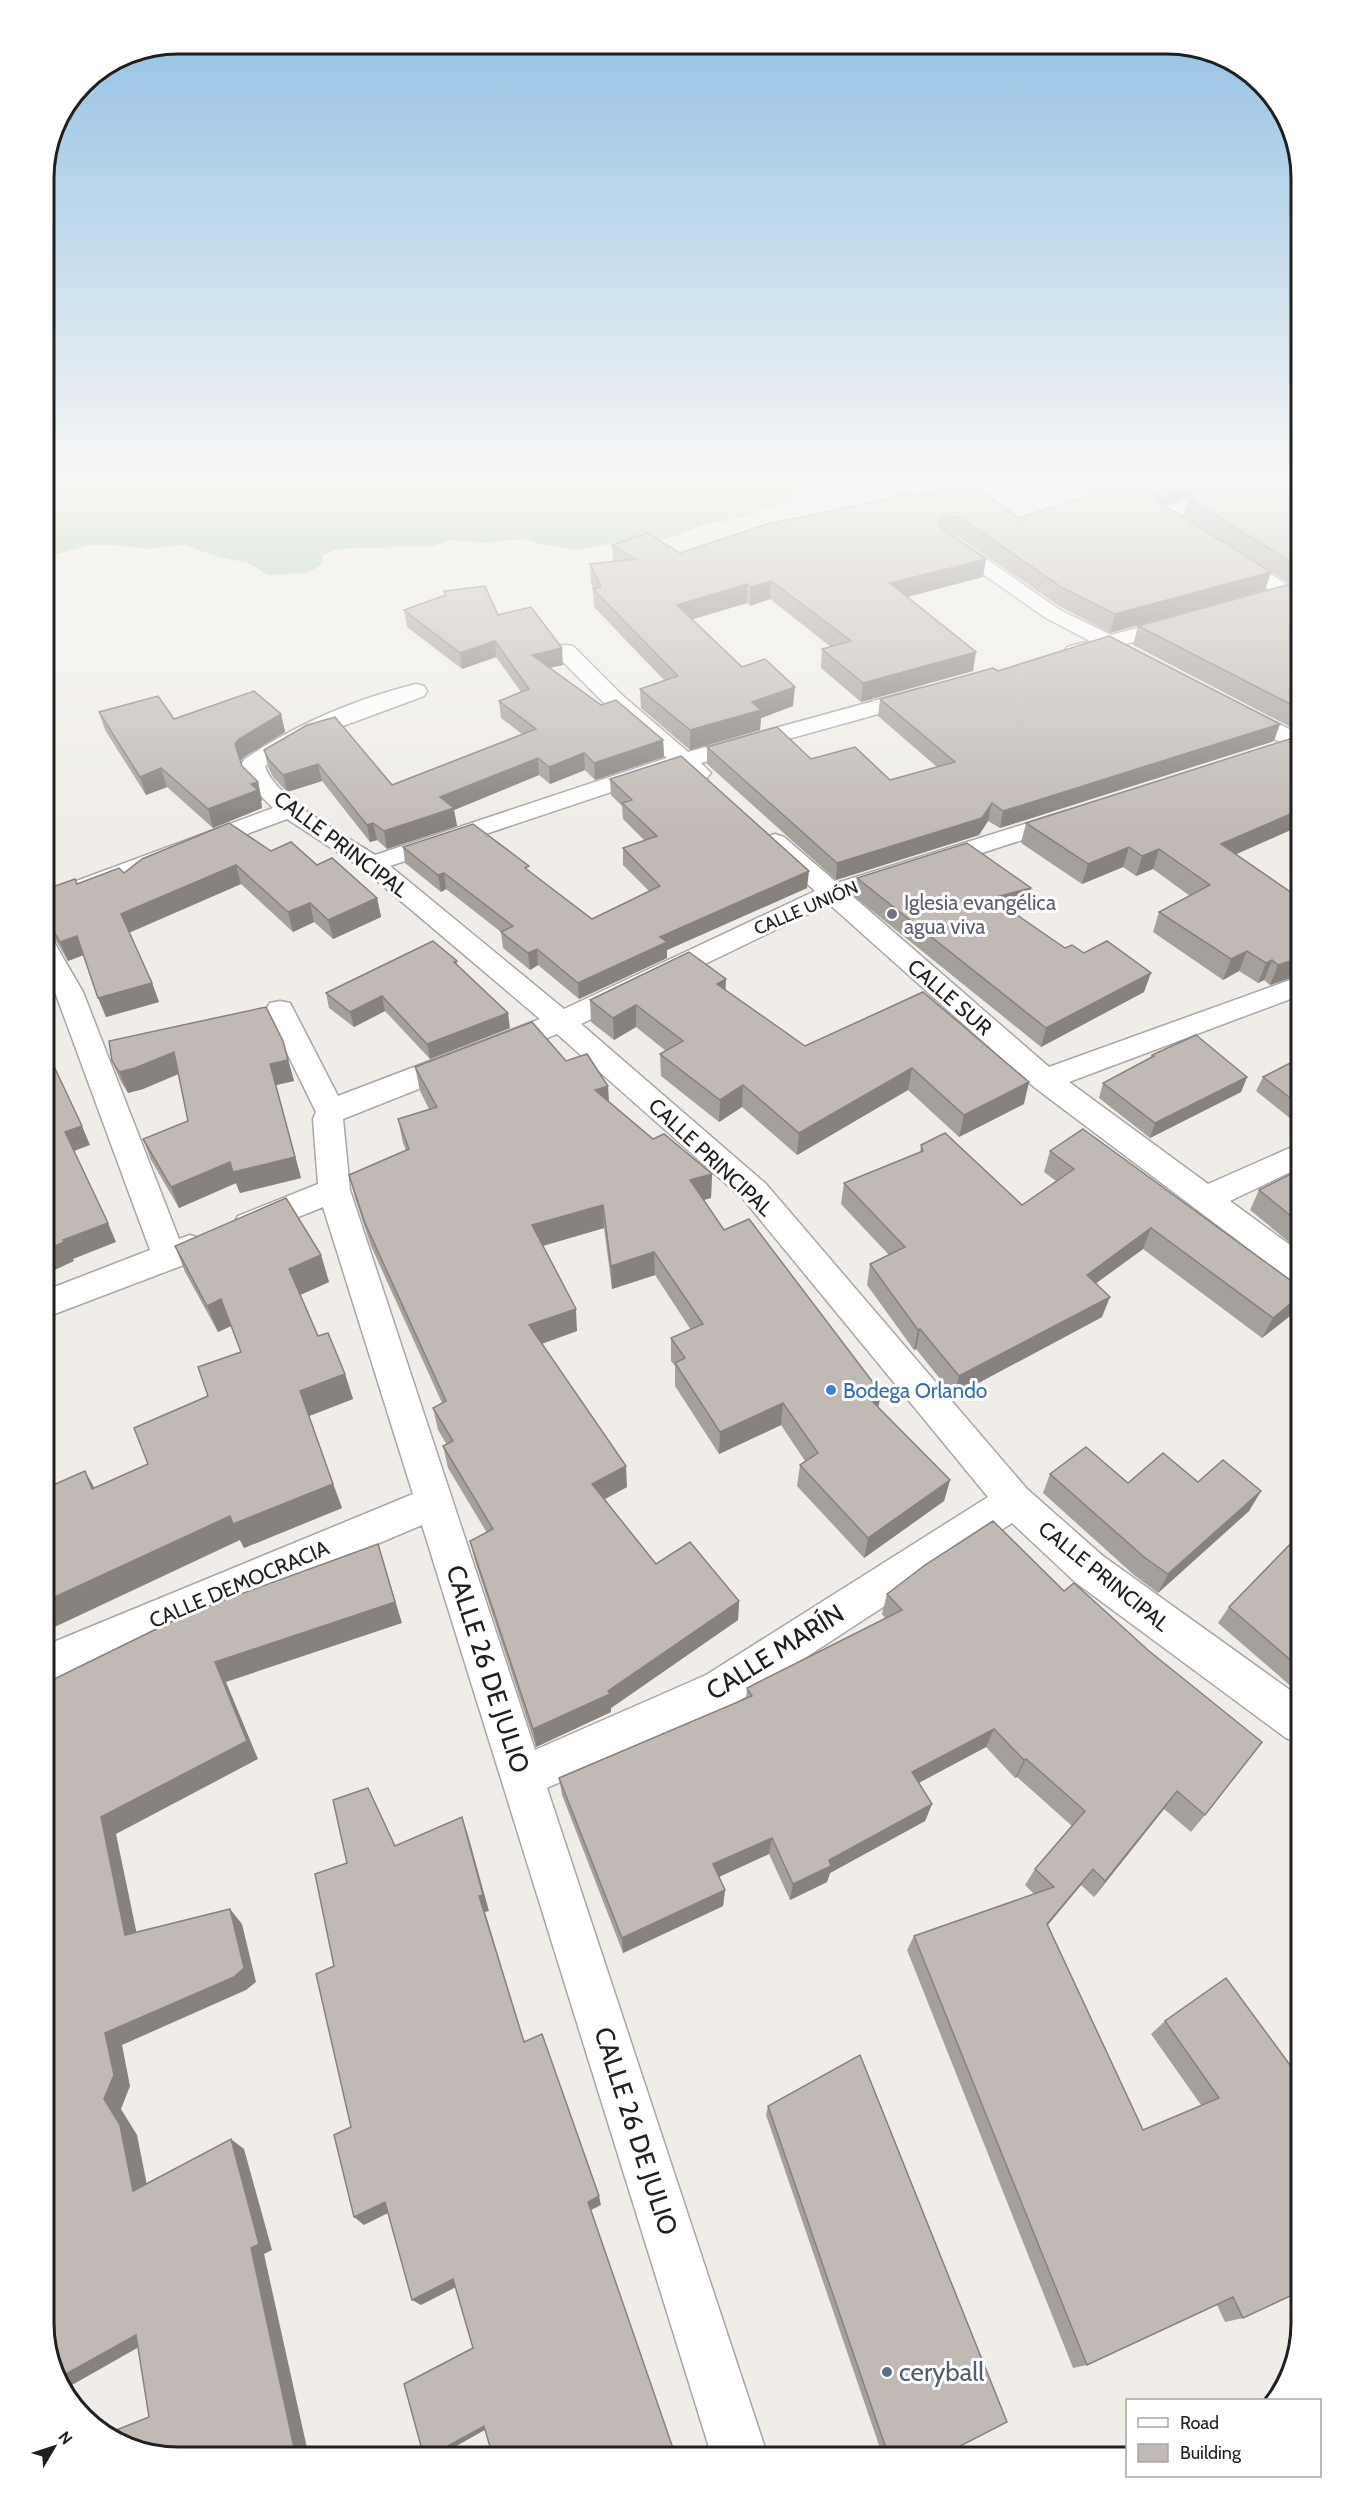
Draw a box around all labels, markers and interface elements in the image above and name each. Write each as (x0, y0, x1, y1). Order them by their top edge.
street label: CALLE PRINCIPAL (269, 786, 413, 903)
street label: CALLE UNIÓN (751, 876, 861, 940)
place label: Iglesia evangélica agua viva (904, 890, 1056, 939)
marker: Iglesia evangélica agua viva (885, 907, 899, 921)
street label: CALLE SUR (903, 954, 997, 1041)
street label: CALLE PRINCIPAL (644, 1093, 779, 1221)
place label: Bodega Orlando (843, 1378, 987, 1403)
marker: Bodega Orlando (824, 1383, 838, 1397)
street label: CALLE PRINCIPAL (1034, 1516, 1175, 1637)
street label: CALLE DEMOCRACIA (145, 1535, 333, 1633)
street label: CALLE 26 DE JULIO (439, 1561, 537, 1777)
street label: CALLE MARÍN (700, 1597, 850, 1707)
street label: CALLE 26 DE JULIO (587, 2023, 685, 2239)
place label: ceryball (899, 2356, 984, 2388)
marker: ceryball (880, 2365, 894, 2379)
legend (1126, 2399, 1321, 2477)
text: Road (1180, 2412, 1219, 2434)
north arrow (24, 2417, 84, 2477)
text: N (54, 2428, 76, 2448)
text: Building (1180, 2442, 1242, 2464)

